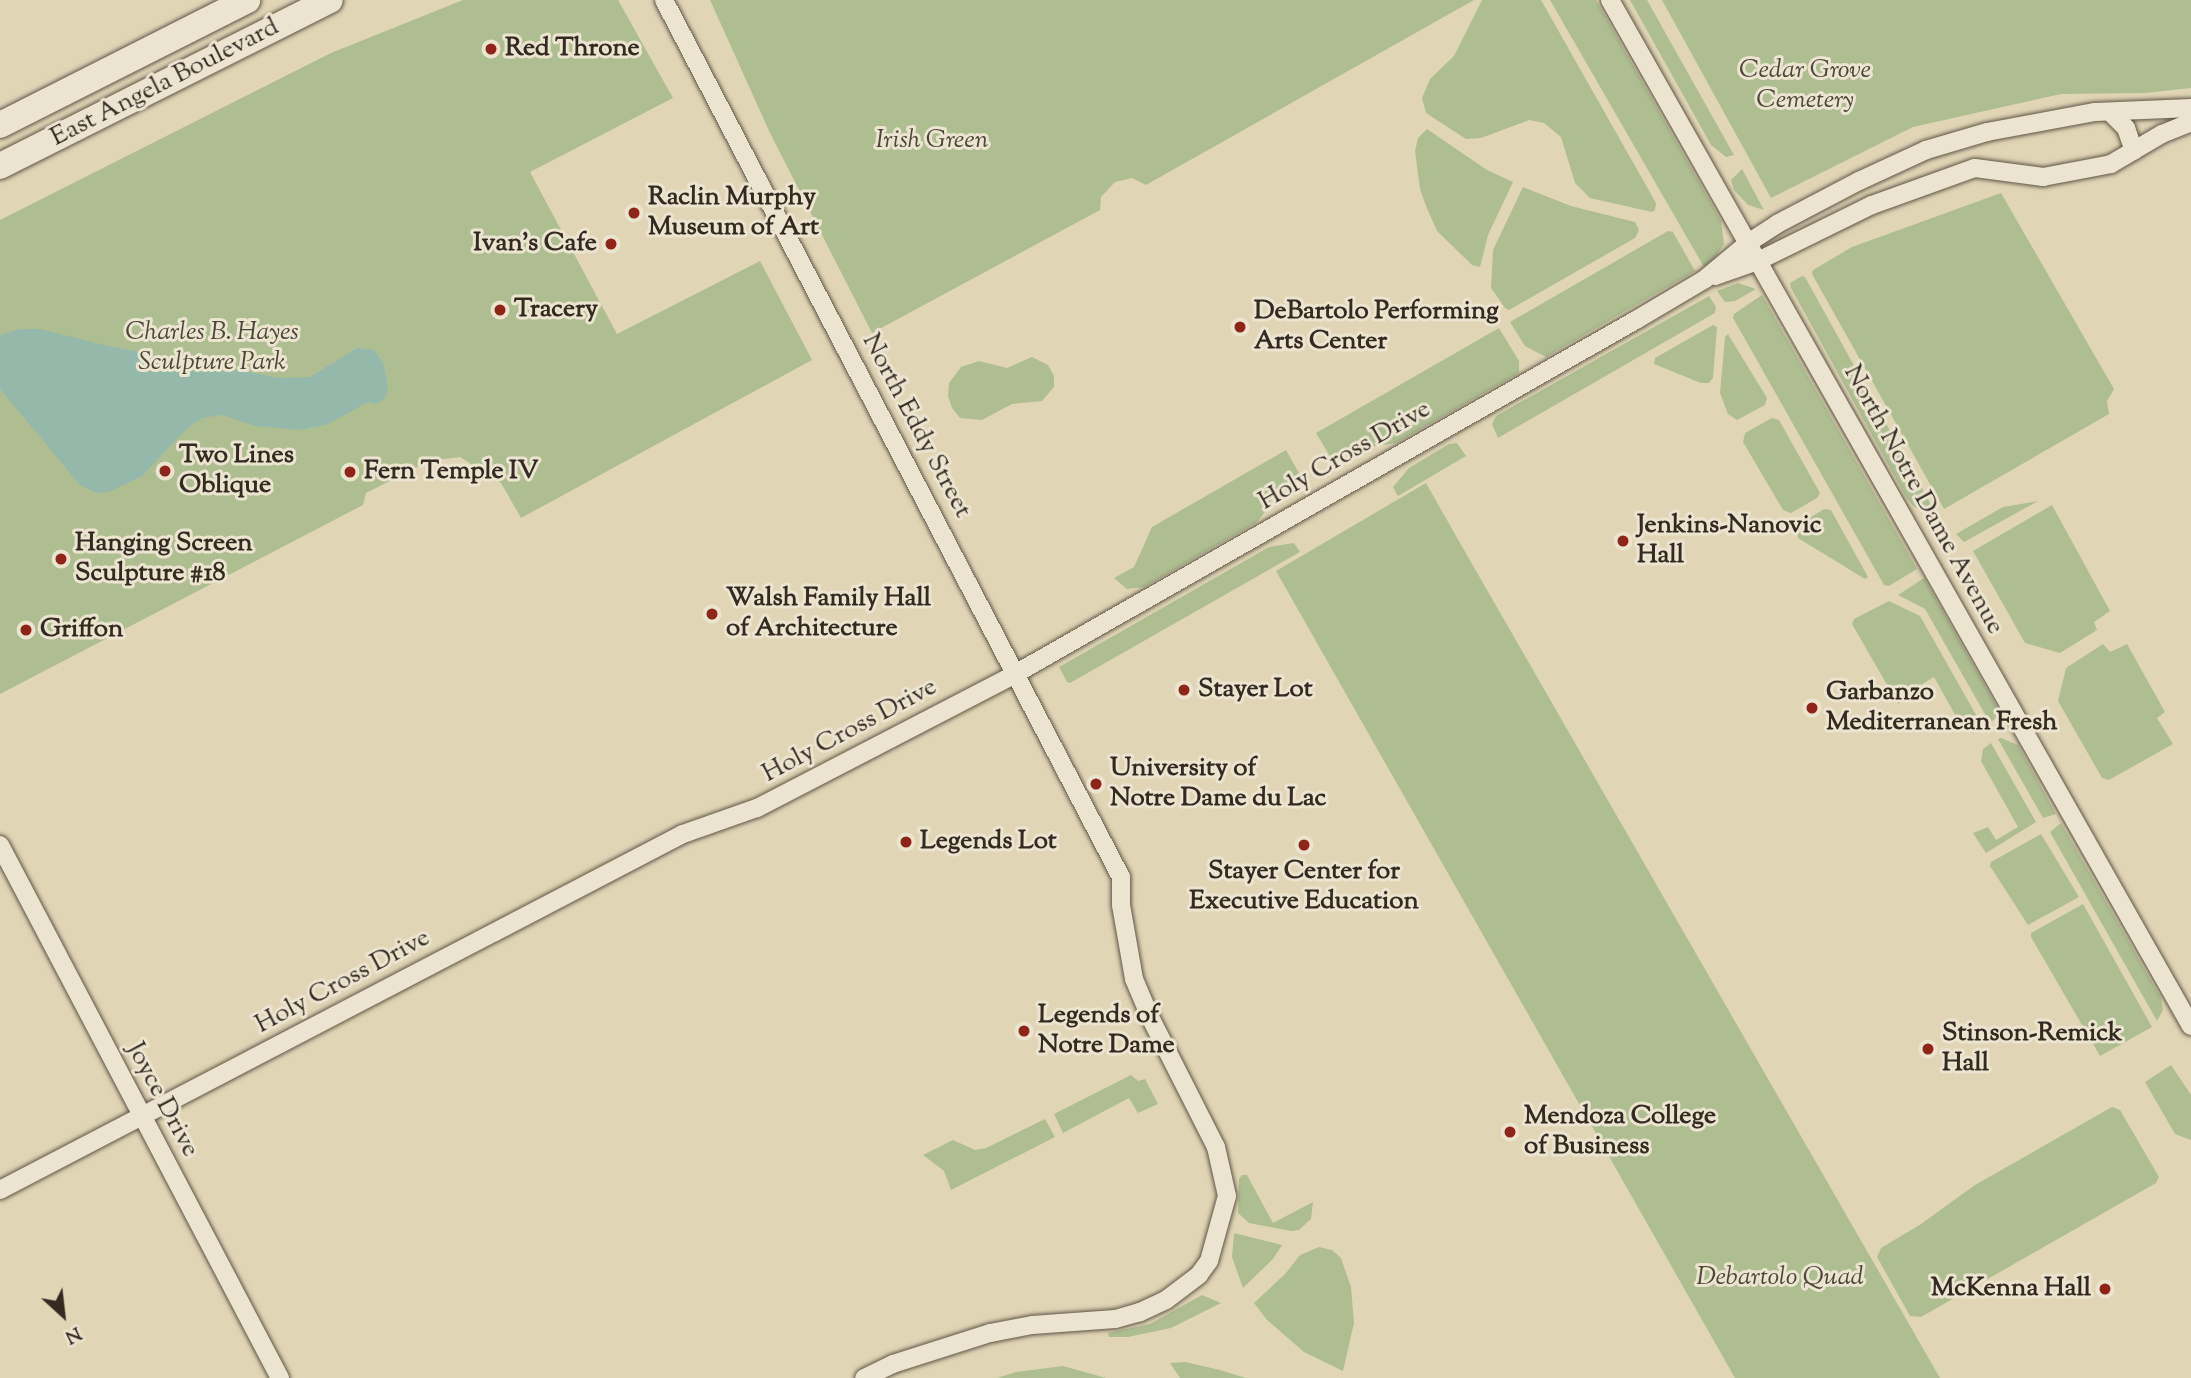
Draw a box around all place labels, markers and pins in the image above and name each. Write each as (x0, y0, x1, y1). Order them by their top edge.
place label: Red Throne (505, 33, 640, 65)
marker: Red Throne (483, 41, 499, 57)
place label: Raclin Murphy Museum of Art (648, 182, 819, 244)
marker: Raclin Murphy Museum of Art (626, 205, 642, 221)
place label: Ivan's Cafe (473, 228, 597, 260)
marker: Ivan's Cafe (603, 236, 619, 252)
place label: Tracery (514, 294, 598, 326)
place label: DeBartolo Performing Arts Center (1254, 296, 1499, 358)
marker: Tracery (492, 302, 508, 318)
marker: DeBartolo Performing Arts Center (1232, 319, 1248, 335)
place label: Two Lines Oblique (179, 440, 294, 502)
place label: Fern Temple IV (364, 456, 539, 488)
marker: Two Lines Oblique (157, 463, 173, 479)
marker: Fern Temple IV (342, 464, 358, 480)
place label: Jenkins-Nanovic Hall (1637, 510, 1821, 572)
place label: Hanging Screen Sculpture #18 (75, 528, 253, 590)
marker: Jenkins-Nanovic Hall (1615, 533, 1631, 549)
marker: Hanging Screen Sculpture #18 (53, 551, 69, 567)
place label: Walsh Family Hall of Architecture (726, 583, 931, 644)
marker: Walsh Family Hall of Architecture (704, 606, 720, 622)
place label: Griffon (40, 614, 123, 646)
marker: Griffon (18, 622, 34, 638)
place label: Stayer Lot (1198, 674, 1313, 706)
place label: Garbanzo Mediterranean Fresh (1826, 677, 2058, 738)
marker: Stayer Lot (1176, 682, 1192, 698)
marker: Garbanzo Mediterranean Fresh (1804, 700, 1820, 716)
place label: University of Notre Dame du Lac (1110, 753, 1326, 814)
marker: University of Notre Dame du Lac (1088, 776, 1104, 792)
place label: Legends Lot (920, 826, 1057, 858)
marker: Legends Lot (898, 834, 914, 850)
marker: Stayer Center for Executive Education (1296, 837, 1312, 853)
place label: Stayer Center for Executive Education (1189, 856, 1419, 917)
place label: Legends of Notre Dame (1038, 1000, 1175, 1062)
place label: Stinson-Remick Hall (1942, 1018, 2122, 1080)
marker: Legends of Notre Dame (1016, 1023, 1032, 1039)
marker: Stinson-Remick Hall (1920, 1041, 1936, 1057)
place label: Mendoza College of Business (1524, 1101, 1716, 1162)
marker: Mendoza College of Business (1502, 1124, 1518, 1140)
place label: McKenna Hall (1931, 1273, 2091, 1305)
marker: McKenna Hall (2097, 1281, 2113, 1297)

